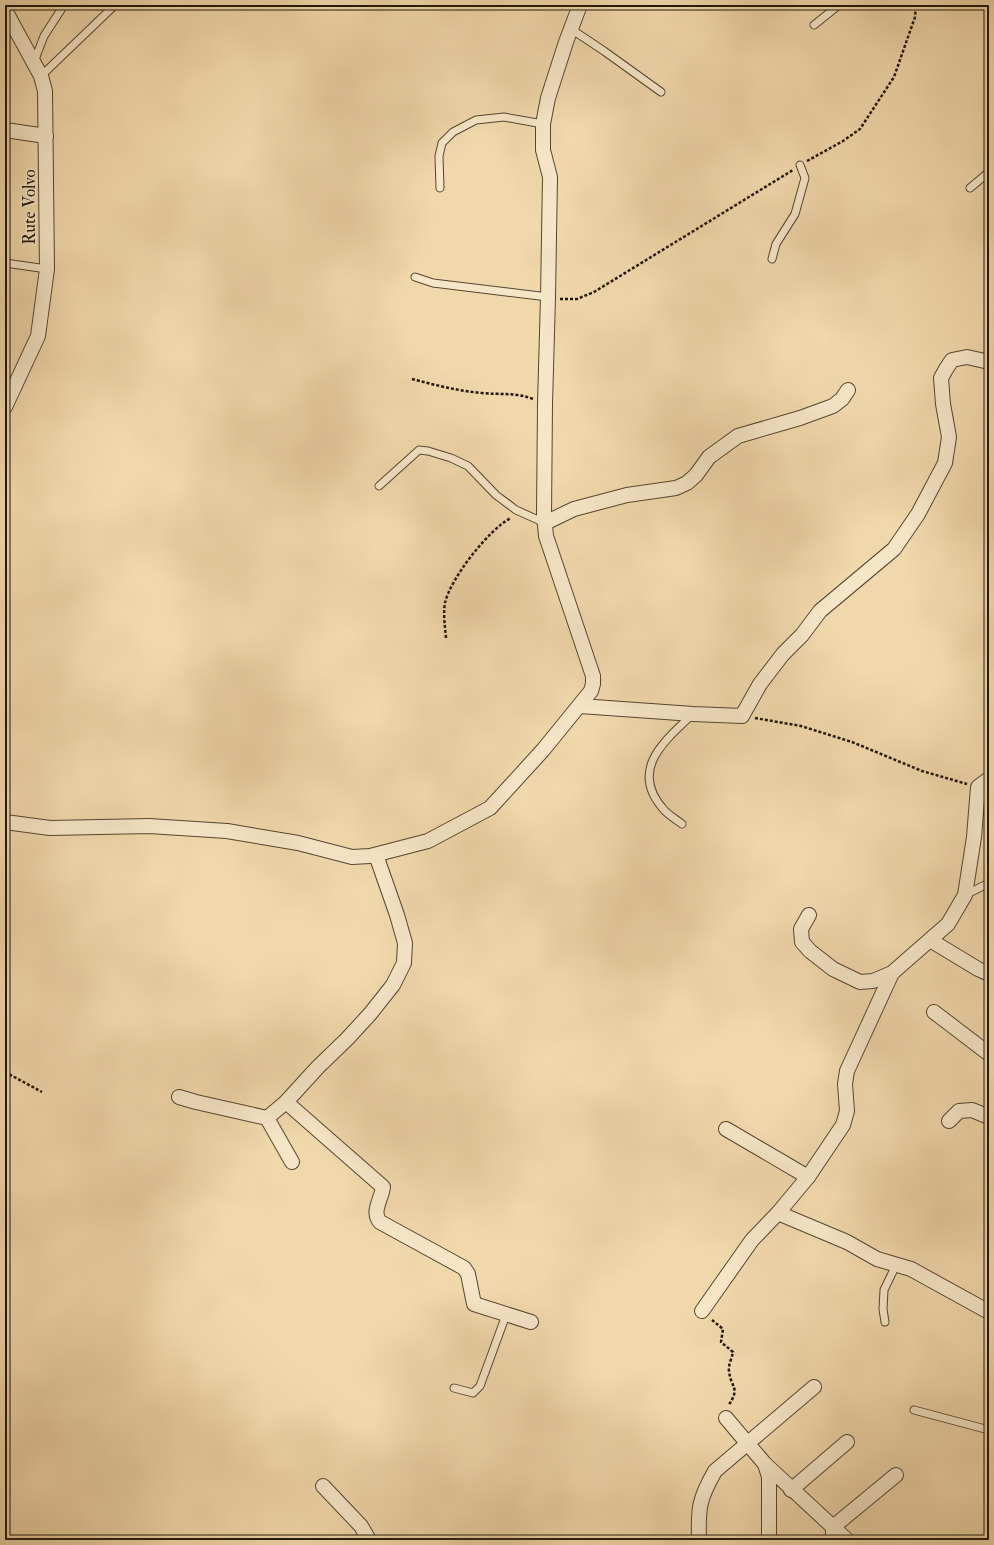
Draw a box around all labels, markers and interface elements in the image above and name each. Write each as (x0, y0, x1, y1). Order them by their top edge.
street label: Rute Volvo (19, 169, 40, 245)

